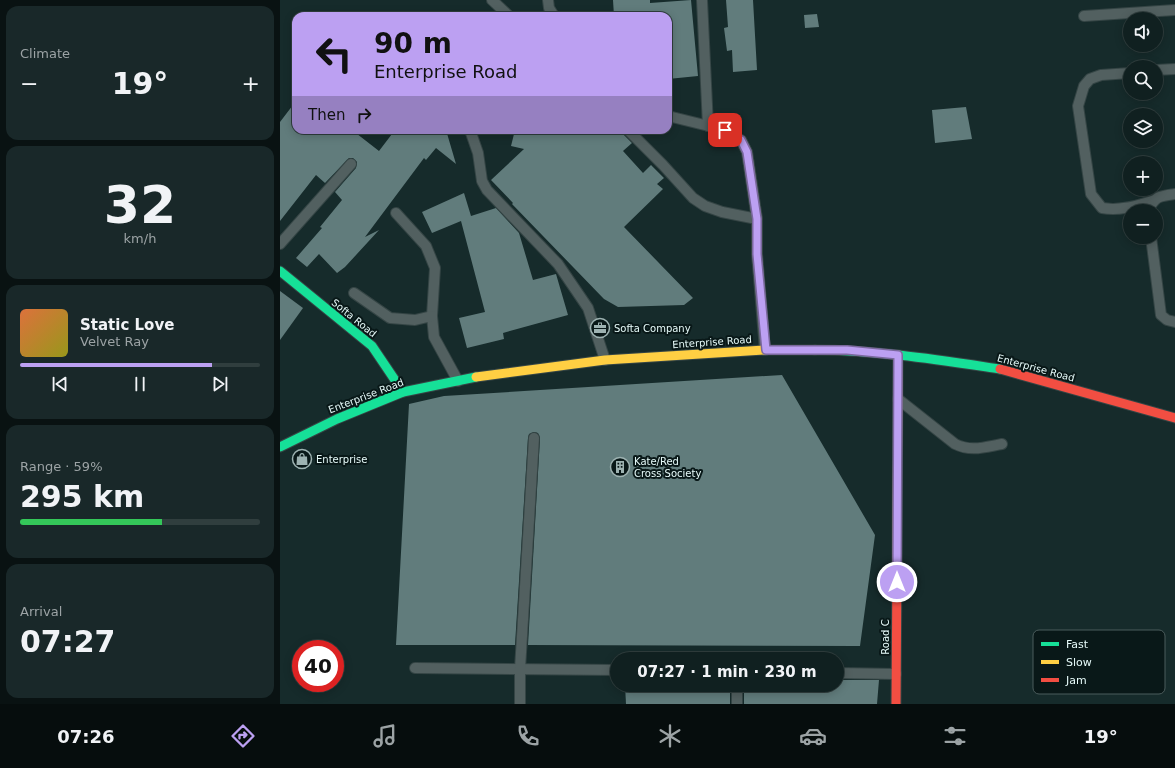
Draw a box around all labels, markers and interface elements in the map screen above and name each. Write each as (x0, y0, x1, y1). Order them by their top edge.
map controls (1123, 12, 1163, 244)
button: sound (1123, 12, 1163, 52)
text: 90 m (374, 27, 452, 60)
icon: left (308, 28, 360, 80)
text: Climate (20, 46, 70, 61)
button: search (1123, 60, 1163, 100)
text: Enterprise Road (374, 61, 517, 82)
text: 19° (112, 66, 168, 101)
text: − (20, 71, 38, 96)
text: + (242, 71, 260, 96)
icon: right (353, 104, 375, 126)
text: Then (308, 106, 345, 124)
button: layers (1123, 108, 1163, 148)
pin (708, 113, 742, 147)
icon: arrive (714, 119, 736, 141)
button: + (1123, 156, 1163, 196)
text: 32 (104, 175, 176, 235)
button: − (1123, 204, 1163, 244)
text: km/h (124, 231, 156, 246)
street label: Softa Road (330, 297, 378, 339)
text: Static Love (80, 316, 174, 334)
office icon: Softa Company (589, 317, 611, 339)
place label: Softa Company (614, 323, 691, 334)
text: Velvet Ray (80, 334, 149, 349)
street label: Enterprise Road (672, 334, 752, 350)
street label: Enterprise Road (996, 352, 1076, 384)
icon: previous (49, 373, 71, 395)
icon: pause (129, 373, 151, 395)
icon: next (209, 373, 231, 395)
street label: Enterprise Road (327, 377, 405, 415)
shop icon: Enterprise (291, 448, 313, 470)
place label: Enterprise (316, 454, 367, 465)
building icon: Kate/Red Cross Society (609, 456, 631, 478)
place label: Kate/Red Cross Society (634, 456, 701, 479)
text: Range · 59% (20, 459, 103, 474)
text: 295 km (20, 479, 144, 514)
position arrow (876, 561, 918, 603)
text: Arrival (20, 604, 62, 619)
street label: Road C (880, 619, 891, 655)
text: 07:27 (20, 624, 116, 659)
legend (1033, 630, 1165, 694)
text: Fast (1066, 638, 1089, 651)
speed limit sign: 40 (292, 640, 344, 692)
text: Slow (1066, 656, 1092, 669)
text: 07:27 · 1 min · 230 m (637, 663, 817, 681)
text: Jam (1065, 674, 1087, 687)
icon: directions (229, 722, 257, 750)
icon: music (371, 722, 399, 750)
icon: phone (514, 722, 542, 750)
icon: climate (656, 722, 684, 750)
icon: car (799, 722, 827, 750)
icon: filters (941, 722, 969, 750)
text: 07:26 (57, 726, 115, 747)
text: 19° (1084, 726, 1118, 747)

